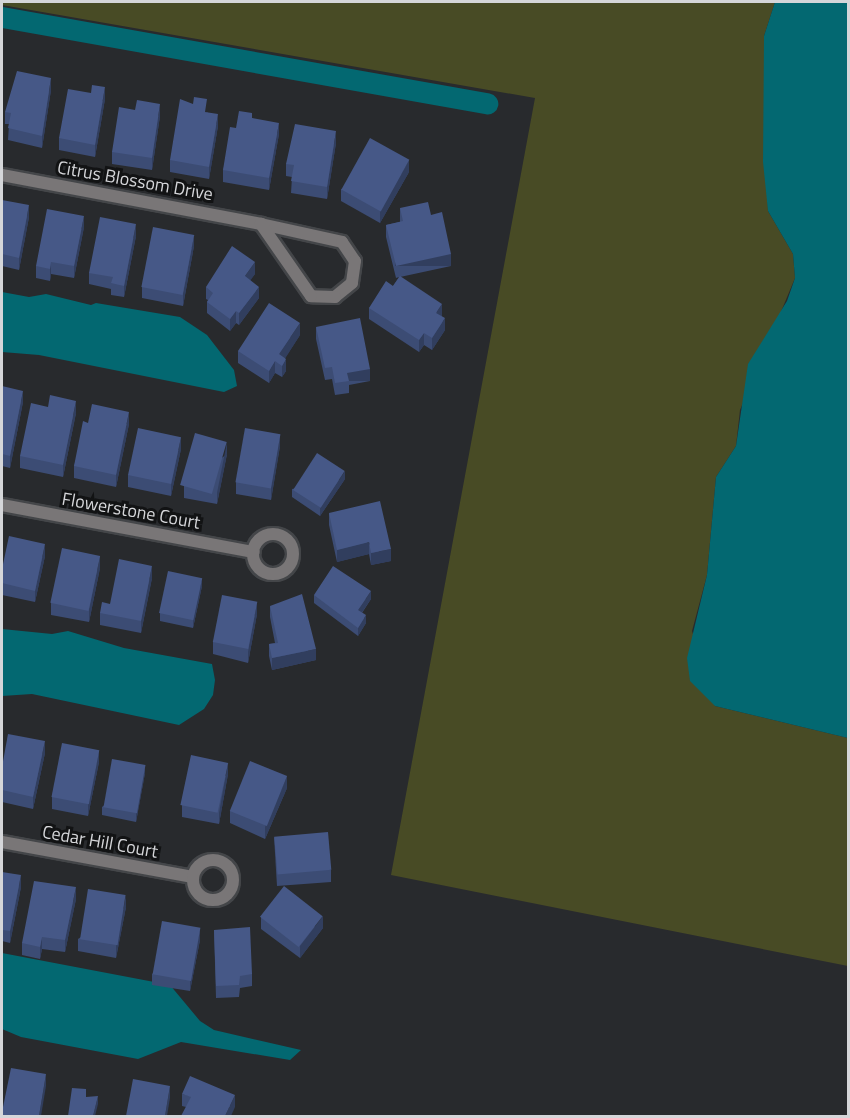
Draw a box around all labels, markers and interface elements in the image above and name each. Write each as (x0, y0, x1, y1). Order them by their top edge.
street label: Citrus Blossom Drive (56, 157, 214, 205)
street label: Flowerstone Court (60, 488, 202, 534)
street label: Cedar Hill Court (41, 821, 159, 863)

